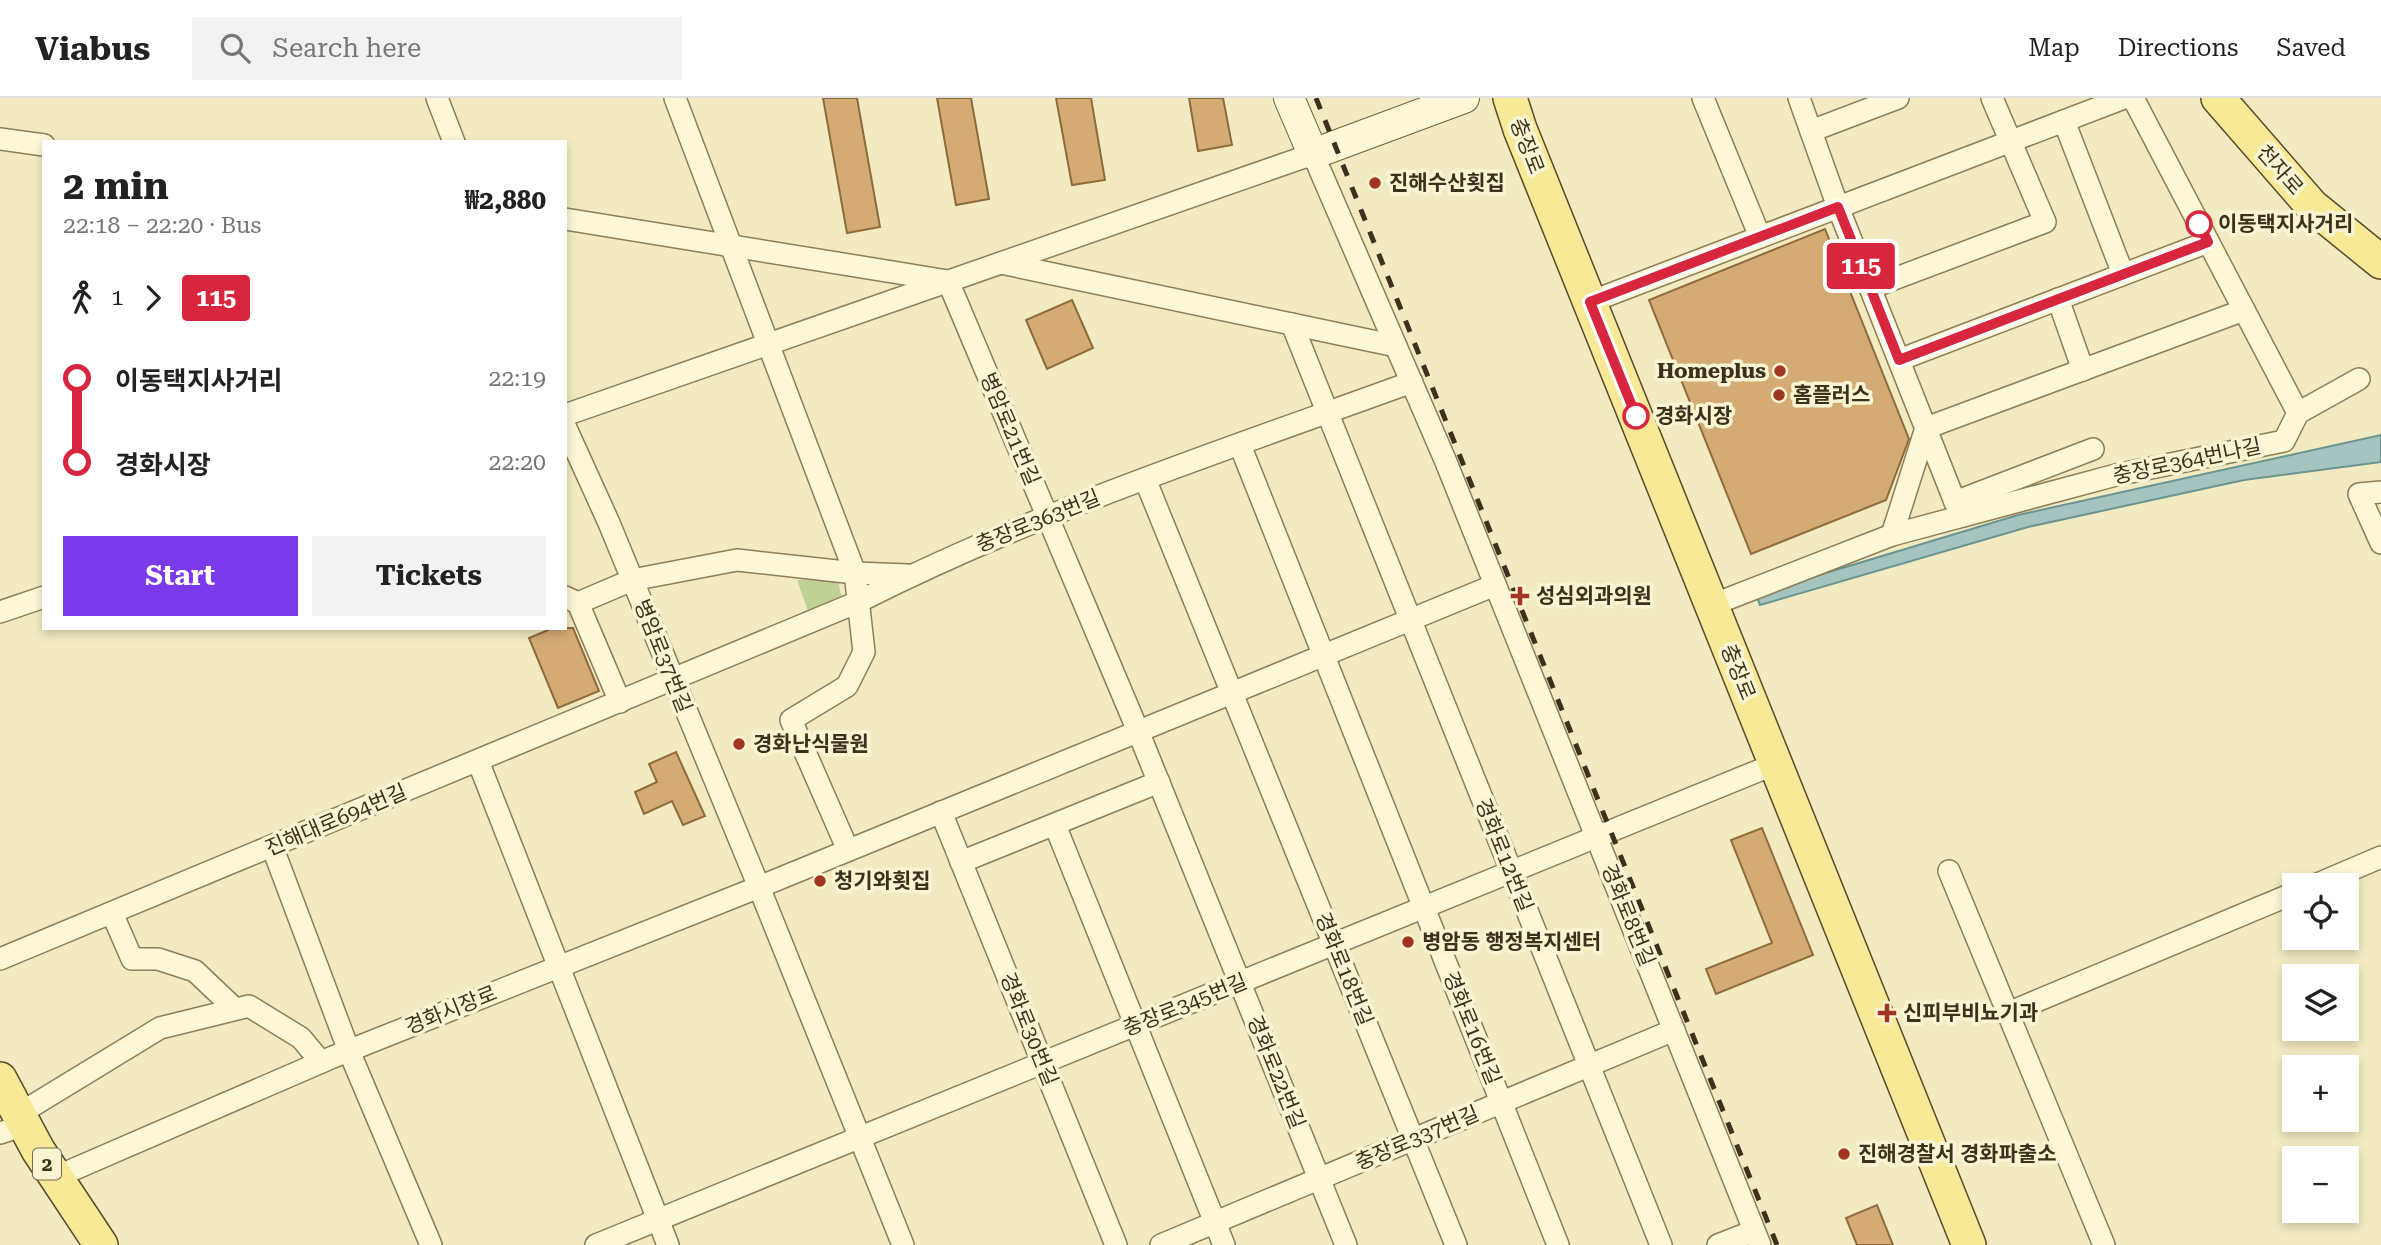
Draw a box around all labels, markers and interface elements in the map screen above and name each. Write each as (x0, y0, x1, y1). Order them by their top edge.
search box (192, 17, 682, 80)
text: Viabus (35, 29, 150, 68)
icon: search (216, 29, 254, 67)
text: Search here (272, 33, 421, 63)
text: Map (2028, 34, 2080, 62)
text: Directions (2118, 34, 2238, 62)
text: Saved (2276, 34, 2346, 62)
street label: 충장로 (1505, 115, 1549, 177)
street label: 천자로 (2252, 140, 2308, 200)
text: 2 min (63, 164, 169, 208)
place label: 진해수산횟집 (1389, 171, 1505, 195)
marker: 진해수산횟집 (1367, 175, 1383, 191)
text: ₩2,880 (465, 185, 546, 215)
marker: 이동택지사거리 (2186, 211, 2212, 237)
text: 22:18 – 22:20 · Bus (63, 212, 261, 239)
place label: 이동택지사거리 (2218, 212, 2353, 236)
line badge: 115 (1821, 243, 1901, 289)
text: 115 (1841, 252, 1881, 280)
icon: walk (63, 279, 101, 317)
icon: forward (134, 279, 172, 317)
text: 1 (111, 284, 124, 311)
text: 115 (196, 284, 236, 312)
place label: Homeplus (1657, 359, 1766, 383)
marker: Homeplus (1772, 363, 1788, 379)
text: 22:19 (489, 365, 546, 392)
text: 이동택지사거리 (115, 366, 282, 396)
street label: 병암로21번길 (975, 369, 1045, 489)
place label: 홈플러스 (1793, 383, 1870, 407)
marker: 홈플러스 (1771, 387, 1787, 403)
marker: 경화시장 (1623, 403, 1649, 429)
place label: 경화시장 (1655, 404, 1732, 428)
street label: 충장로364번나길 (2111, 434, 2263, 488)
text: 22:20 (489, 449, 546, 476)
text: 경화시장 (115, 450, 211, 480)
street label: 충장로363번길 (972, 485, 1104, 557)
button: Start (63, 536, 298, 616)
button: Tickets (312, 536, 546, 616)
place label: 성심외과의원 (1536, 584, 1652, 608)
marker: 성심외과의원 (1510, 586, 1530, 606)
street label: 병암로37번길 (629, 596, 697, 716)
street label: 충장로 (1716, 641, 1760, 703)
place label: 경화난식물원 (753, 732, 869, 756)
marker: 경화난식물원 (731, 736, 747, 752)
street label: 진해대로694번길 (262, 779, 410, 861)
street label: 경화로12번길 (1470, 795, 1538, 915)
street label: 경화로8번길 (1597, 860, 1659, 970)
place label: 청기와횟집 (834, 869, 931, 893)
marker: 청기와횟집 (812, 873, 828, 889)
map controls (2282, 873, 2359, 1223)
button: locate (2282, 873, 2359, 950)
street label: 경화로18번길 (1310, 909, 1378, 1029)
place label: 병암동 행정복지센터 (1422, 930, 1601, 954)
marker: 병암동 행정복지센터 (1400, 934, 1416, 950)
button: layers (2282, 964, 2359, 1041)
street label: 경화로16번길 (1438, 968, 1506, 1088)
street label: 경화로30번길 (995, 969, 1063, 1089)
street label: 충장로345번길 (1119, 969, 1251, 1041)
street label: 경화시장로 (402, 981, 500, 1039)
place label: 신피부비뇨기과 (1903, 1001, 2038, 1025)
marker: 신피부비뇨기과 (1877, 1003, 1897, 1023)
street label: 경화로22번길 (1242, 1012, 1310, 1132)
button: + (2282, 1055, 2359, 1132)
street label: 충장로337번길 (1352, 1101, 1482, 1175)
place label: 진해경찰서 경화파출소 (1858, 1142, 2057, 1166)
marker: 진해경찰서 경화파출소 (1836, 1146, 1852, 1162)
button: − (2282, 1146, 2359, 1223)
road number: 2 (33, 1148, 61, 1180)

